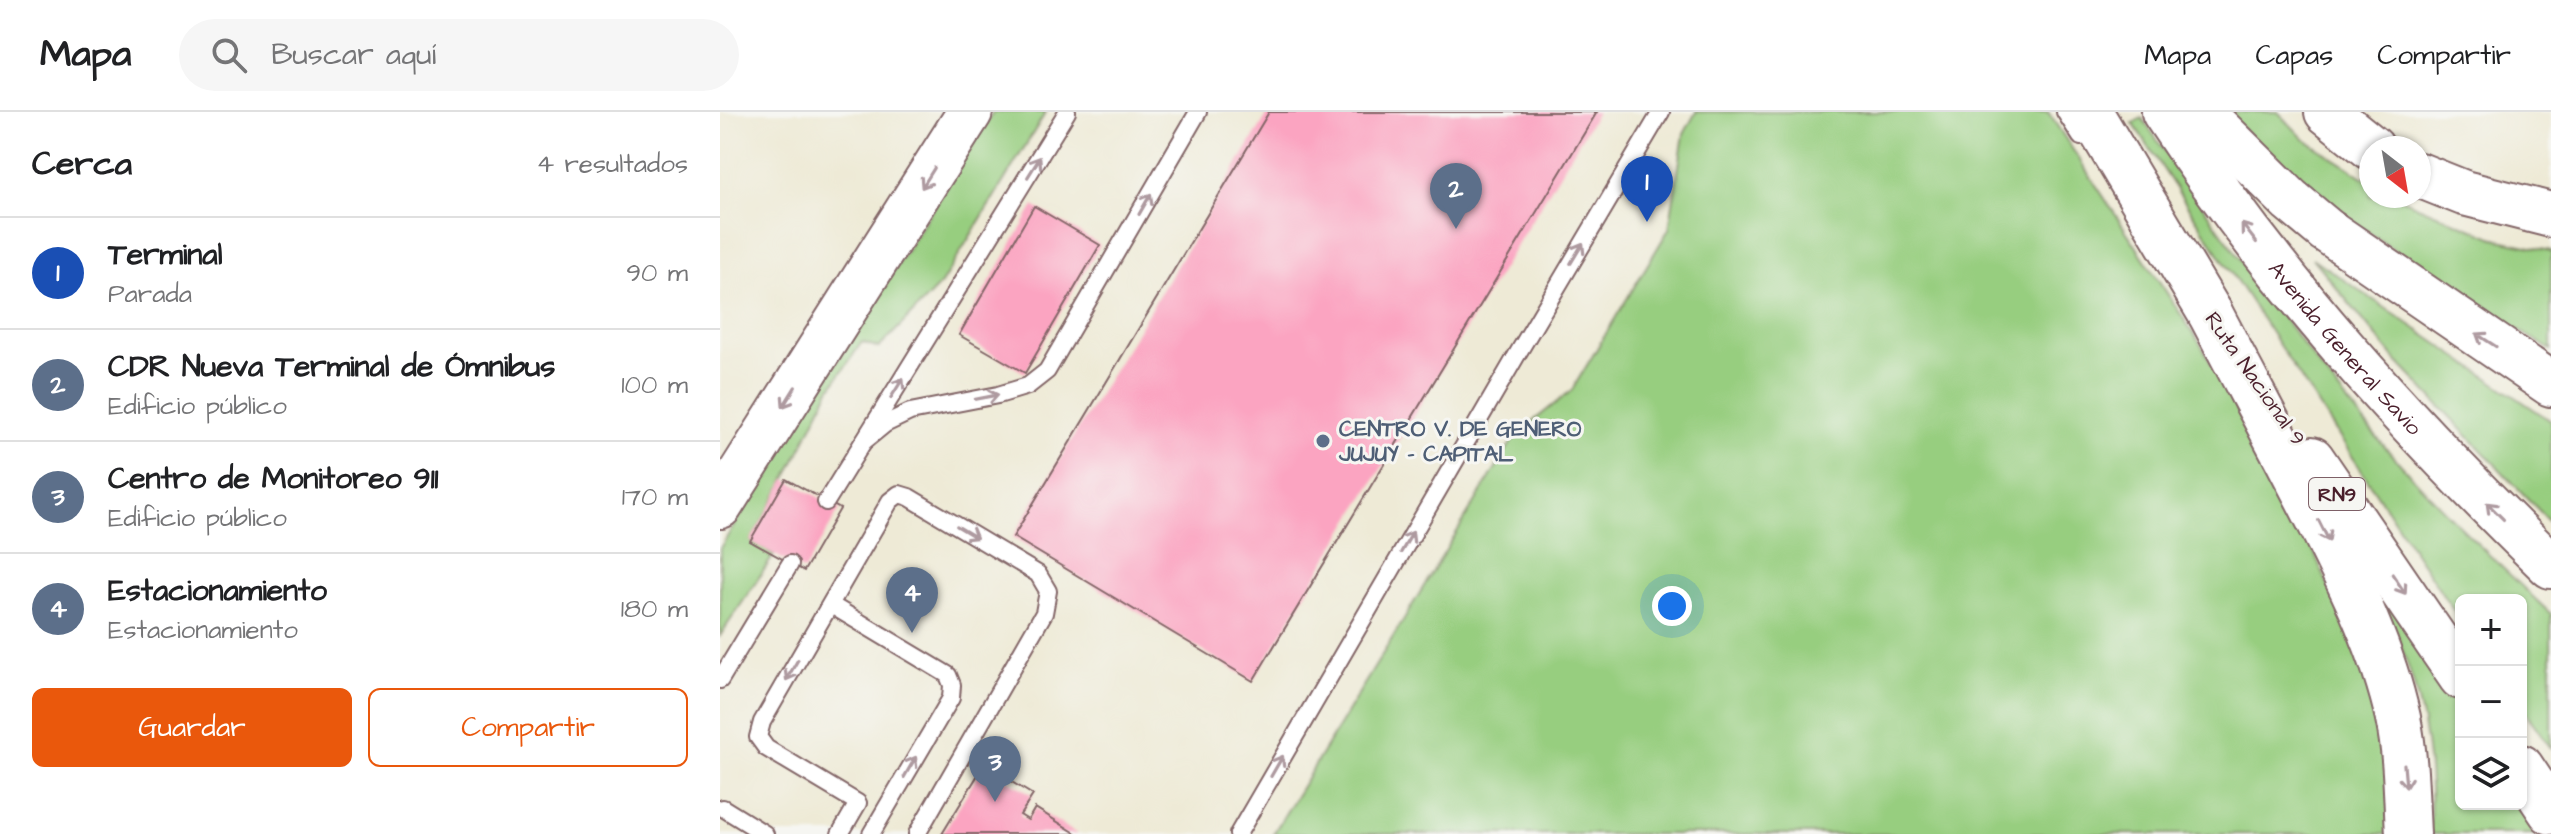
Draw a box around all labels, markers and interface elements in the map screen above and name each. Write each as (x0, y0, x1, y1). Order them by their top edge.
search box (179, 19, 739, 91)
text: Mapa (40, 29, 131, 81)
icon: search (207, 33, 251, 77)
text: Buscar aquí (271, 34, 436, 76)
text: Mapa (2144, 36, 2211, 75)
text: Capas (2255, 36, 2333, 75)
text: Compartir (2377, 36, 2511, 75)
north arrow (2359, 136, 2431, 208)
text: Cerca (32, 140, 132, 188)
text: 4 resultados (536, 146, 688, 182)
one-way arrow (1025, 156, 1042, 178)
pin: 1 (1621, 156, 1673, 222)
pin: 2 (1430, 163, 1482, 229)
one-way arrow (919, 166, 935, 189)
one-way arrow (1137, 193, 1153, 216)
one-way arrow (2240, 223, 2257, 244)
text: Terminal (108, 234, 222, 276)
one-way arrow (1569, 242, 1585, 265)
text: 1 (56, 255, 60, 291)
text: 90 m (626, 255, 688, 291)
street label: Avenida General Savio (2260, 255, 2429, 443)
text: Parada (108, 276, 192, 312)
street label: Ruta Nacional 9 (2197, 306, 2313, 452)
one-way arrow (2475, 332, 2498, 348)
text: CDR Nueva Terminal de Ómnibus (108, 346, 555, 388)
text: 2 (51, 367, 65, 403)
text: 100 m (621, 367, 688, 403)
one-way arrow (888, 377, 905, 399)
one-way arrow (780, 386, 797, 408)
text: Edificio público (108, 388, 287, 424)
one-way arrow (974, 389, 999, 404)
place label: CENTRO V. DE GENERO JUJUY - CAPITAL (1338, 414, 1582, 470)
marker: CENTRO V. DE GENERO JUJUY - CAPITAL (1314, 432, 1332, 450)
text: Centro de Monitoreo 911 (108, 458, 438, 500)
road number: RN9 (2309, 478, 2365, 510)
text: 3 (51, 479, 65, 515)
text: 170 m (622, 479, 688, 515)
text: Edificio público (108, 500, 287, 536)
one-way arrow (2486, 501, 2505, 521)
one-way arrow (2317, 519, 2332, 543)
one-way arrow (955, 524, 978, 540)
one-way arrow (1400, 530, 1415, 554)
pin: 4 (886, 567, 938, 633)
text: Estacionamiento (108, 570, 327, 612)
one-way arrow (2391, 572, 2407, 595)
your location (1652, 586, 1692, 626)
text: 4 (49, 591, 67, 627)
text: 180 m (621, 591, 688, 627)
map controls (2455, 594, 2527, 810)
button: + (2455, 594, 2527, 666)
text: Estacionamiento (108, 612, 298, 648)
one-way arrow (784, 658, 800, 681)
button: − (2455, 666, 2527, 738)
button: Guardar (32, 688, 352, 767)
button: Compartir (368, 688, 688, 767)
pin: 3 (969, 736, 1021, 802)
button: layers (2455, 738, 2527, 810)
one-way arrow (1270, 755, 1285, 779)
one-way arrow (902, 756, 918, 779)
one-way arrow (2398, 762, 2413, 789)

